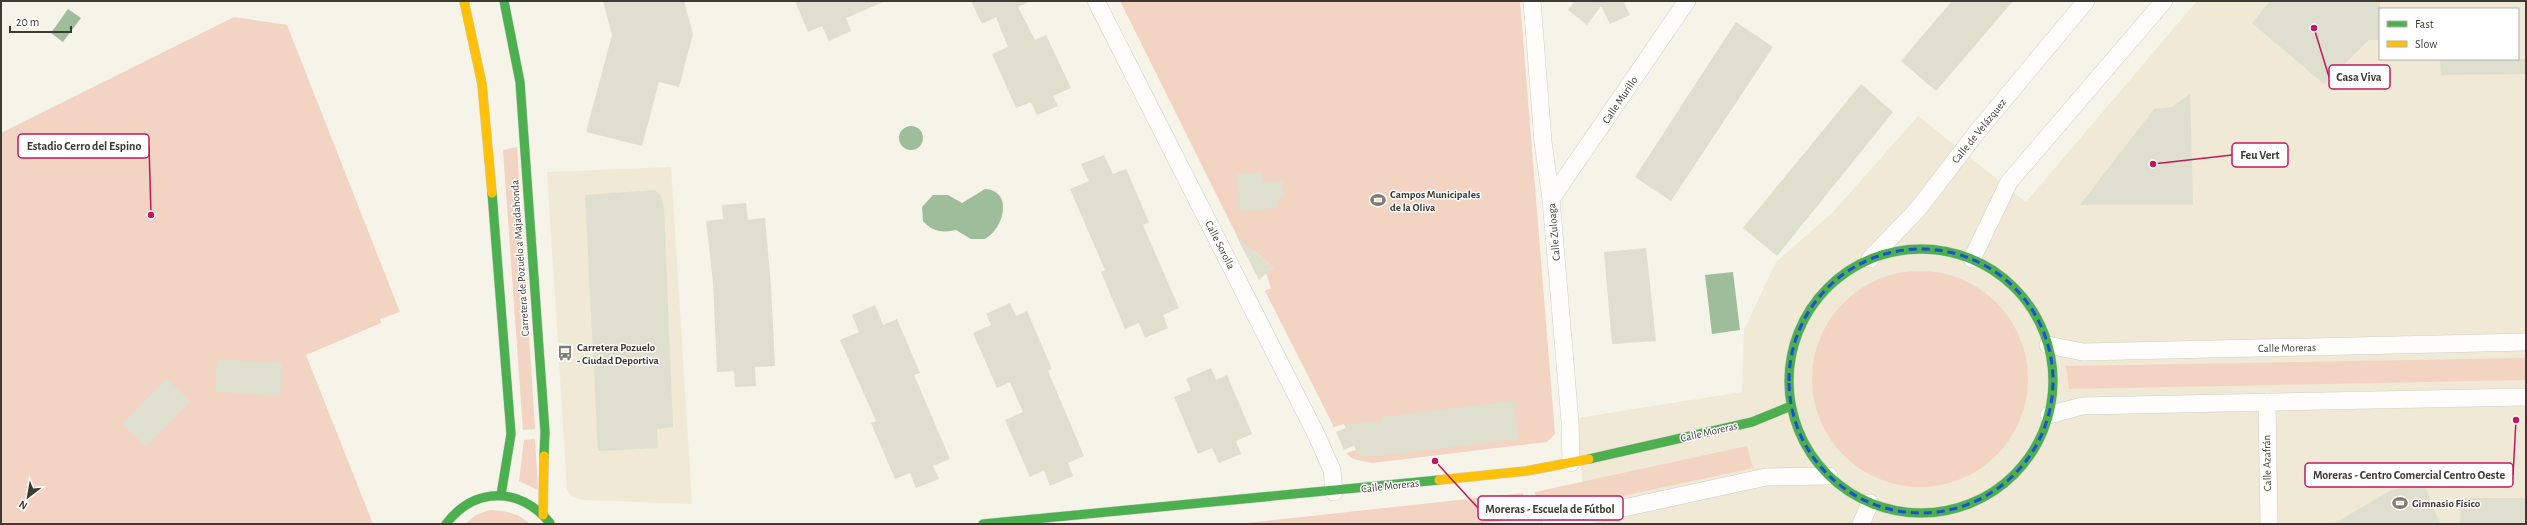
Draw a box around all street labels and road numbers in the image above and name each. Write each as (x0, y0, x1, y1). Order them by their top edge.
street label: Calle Murillo (1600, 74, 1640, 126)
street label: Calle de Velázquez (1950, 96, 2009, 165)
street label: Carretera de Pozuelo a Majadahonda (509, 179, 531, 337)
street label: Calle Zuloaga (1546, 203, 1562, 261)
street label: Calle Sorolla (1203, 219, 1237, 271)
street label: Calle Moreras (2258, 342, 2316, 354)
street label: Calle Moreras (1679, 420, 1739, 444)
street label: Calle Azafrán (2261, 435, 2273, 491)
street label: Calle Moreras (1361, 477, 1419, 495)

